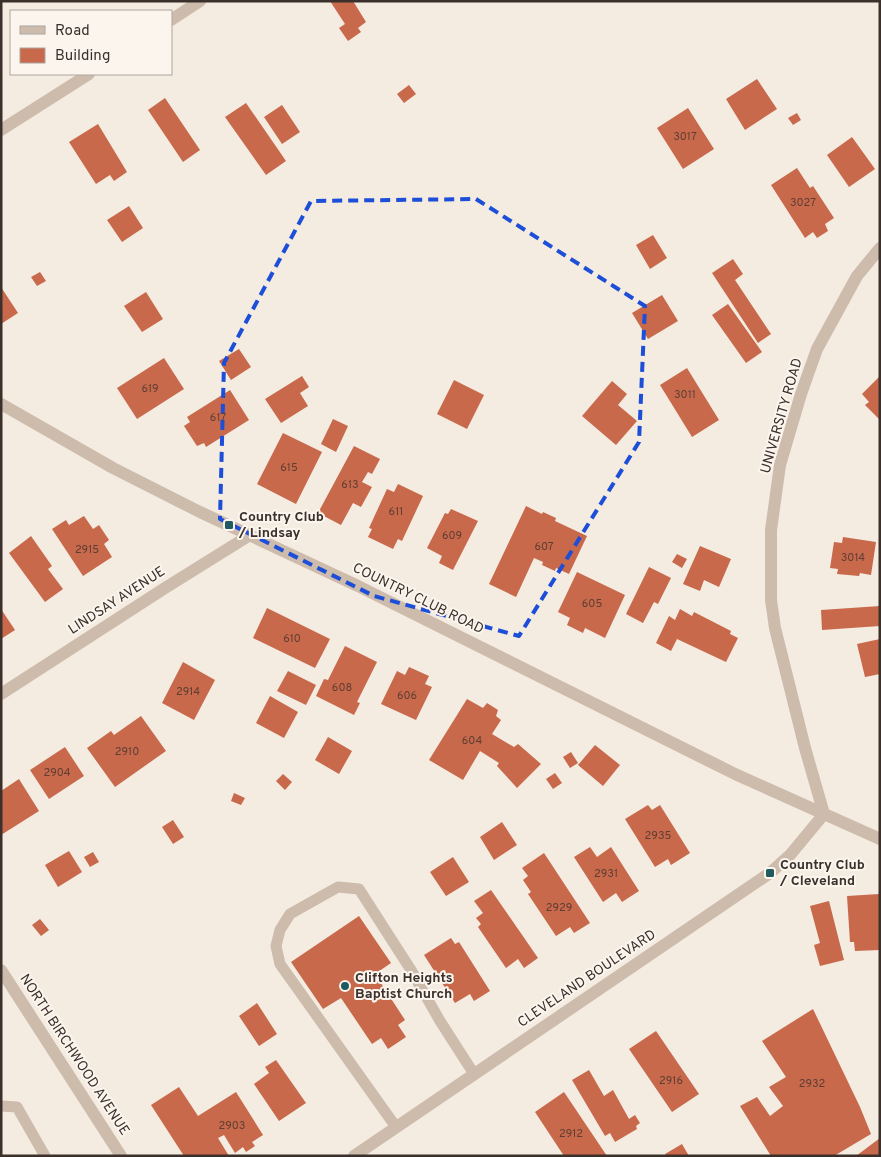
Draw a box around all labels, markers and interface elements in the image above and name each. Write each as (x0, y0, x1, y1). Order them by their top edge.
legend (10, 10, 172, 75)
text: Road (55, 22, 90, 41)
text: Building (55, 47, 110, 66)
house number: 3017 (673, 130, 697, 144)
house number: 3027 (790, 196, 816, 210)
street label: UNIVERSITY ROAD (757, 356, 807, 476)
house number: 619 (141, 382, 159, 396)
house number: 3011 (674, 388, 696, 402)
house number: 617 (210, 411, 226, 425)
house number: 615 (280, 461, 298, 475)
house number: 613 (341, 478, 359, 492)
house number: 611 (389, 505, 403, 519)
place label: Country Club / Lindsay (238, 509, 324, 542)
marker: Country Club / Lindsay (223, 519, 235, 531)
house number: 609 (442, 529, 462, 543)
house number: 607 (534, 540, 554, 554)
house number: 2915 (75, 543, 99, 557)
house number: 3014 (841, 551, 865, 565)
street label: COUNTRY CLUB ROAD (350, 560, 486, 638)
street label: LINDSAY AVENUE (65, 563, 169, 639)
house number: 605 (582, 597, 602, 611)
house number: 610 (283, 632, 301, 646)
house number: 608 (332, 681, 352, 695)
house number: 2914 (176, 685, 200, 699)
house number: 606 (397, 689, 417, 703)
house number: 604 (462, 734, 482, 748)
house number: 2910 (115, 745, 139, 759)
house number: 2904 (43, 766, 71, 780)
house number: 2935 (645, 829, 672, 843)
place label: Country Club / Cleveland (779, 857, 865, 890)
house number: 2931 (594, 867, 618, 881)
marker: Country Club / Cleveland (764, 867, 776, 879)
house number: 2929 (546, 901, 572, 915)
street label: CLEVELAND BOULEVARD (515, 926, 659, 1032)
place label: Clifton Heights Baptist Church (355, 970, 453, 1003)
street label: NORTH BIRCHWOOD AVENUE (15, 971, 133, 1139)
marker: Clifton Heights Baptist Church (339, 980, 351, 992)
house number: 2916 (659, 1074, 683, 1088)
house number: 2932 (799, 1077, 825, 1091)
house number: 2903 (219, 1119, 245, 1133)
house number: 2912 (559, 1127, 583, 1141)

